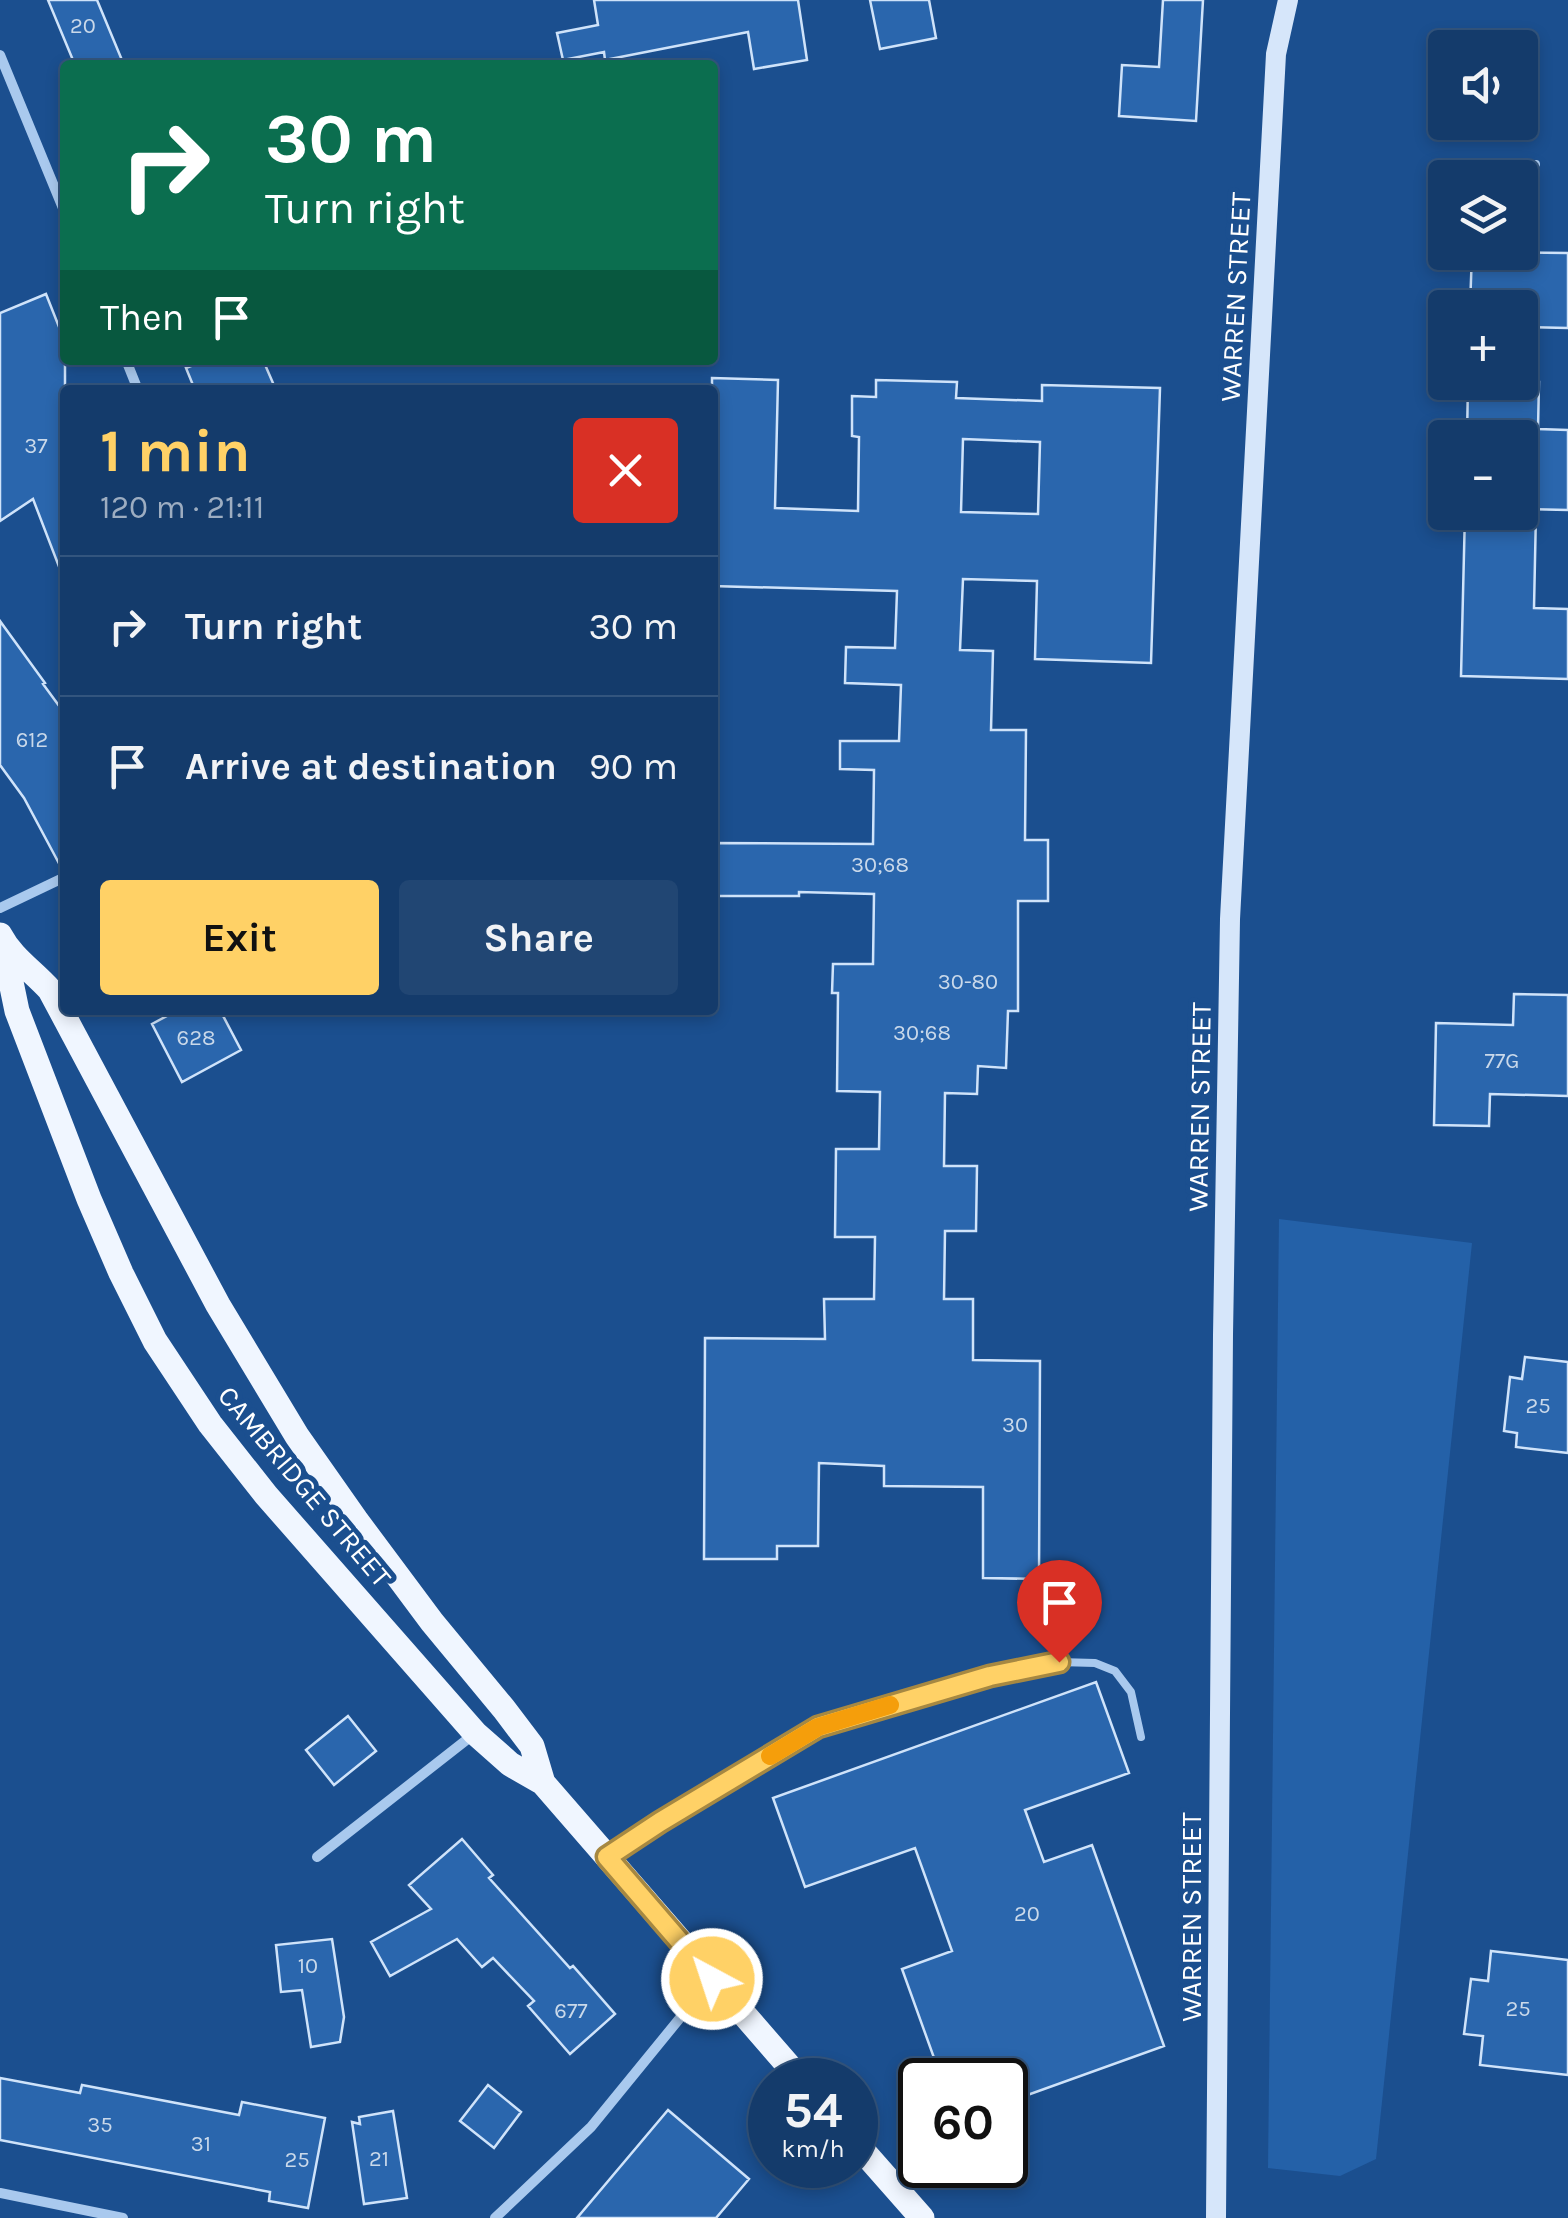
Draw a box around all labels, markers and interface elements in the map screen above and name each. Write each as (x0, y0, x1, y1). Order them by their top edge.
house number: 20 (70, 13, 96, 39)
map controls (1428, 30, 1538, 530)
button: sound (1428, 30, 1538, 140)
text: 30 m (265, 98, 437, 180)
icon: right (100, 100, 230, 230)
button: layers (1428, 160, 1538, 270)
text: Turn right (265, 182, 465, 234)
street label: WARREN STREET (1214, 191, 1257, 403)
icon: arrive (204, 290, 259, 345)
button: + (1428, 290, 1538, 400)
text: Then (100, 295, 184, 340)
text: 1 min (100, 416, 251, 486)
button: close (573, 418, 678, 523)
button: − (1428, 420, 1538, 530)
house number: 37 (24, 433, 48, 459)
text: 120 m · 21:11 (100, 489, 264, 526)
icon: right (100, 599, 155, 654)
text: Turn right (185, 604, 362, 649)
text: 30 m (588, 604, 678, 649)
house number: 612 (16, 727, 48, 753)
icon: arrive (100, 739, 155, 794)
text: Arrive at destination (185, 744, 557, 789)
text: 90 m (589, 744, 678, 789)
house number: 30;68 (851, 852, 909, 878)
button: Exit (100, 880, 379, 995)
button: Share (399, 880, 678, 995)
house number: 30-80 (938, 969, 998, 995)
street label: WARREN STREET (1181, 1002, 1218, 1212)
house number: 30;68 (893, 1020, 951, 1046)
house number: 628 (177, 1025, 215, 1051)
house number: 77G (1485, 1048, 1519, 1074)
street label: CAMBRIDGE STREET (211, 1379, 398, 1593)
house number: 25 (1525, 1393, 1551, 1419)
house number: 30 (1002, 1412, 1028, 1438)
pin (1017, 1560, 1102, 1663)
icon: arrive (1032, 1575, 1087, 1630)
street label: WARREN STREET (1175, 1812, 1208, 2022)
house number: 20 (1014, 1901, 1040, 1927)
position arrow (660, 1927, 764, 2031)
house number: 10 (298, 1953, 318, 1979)
house number: 25 (1505, 1996, 1531, 2022)
house number: 677 (554, 1998, 588, 2024)
speed limit sign: 60 (898, 2058, 1028, 2188)
text: 54 (784, 2081, 842, 2140)
house number: 35 (87, 2112, 113, 2138)
house number: 31 (191, 2131, 211, 2157)
text: km/h (781, 2134, 845, 2163)
house number: 21 (369, 2146, 389, 2172)
house number: 25 (284, 2147, 310, 2173)

